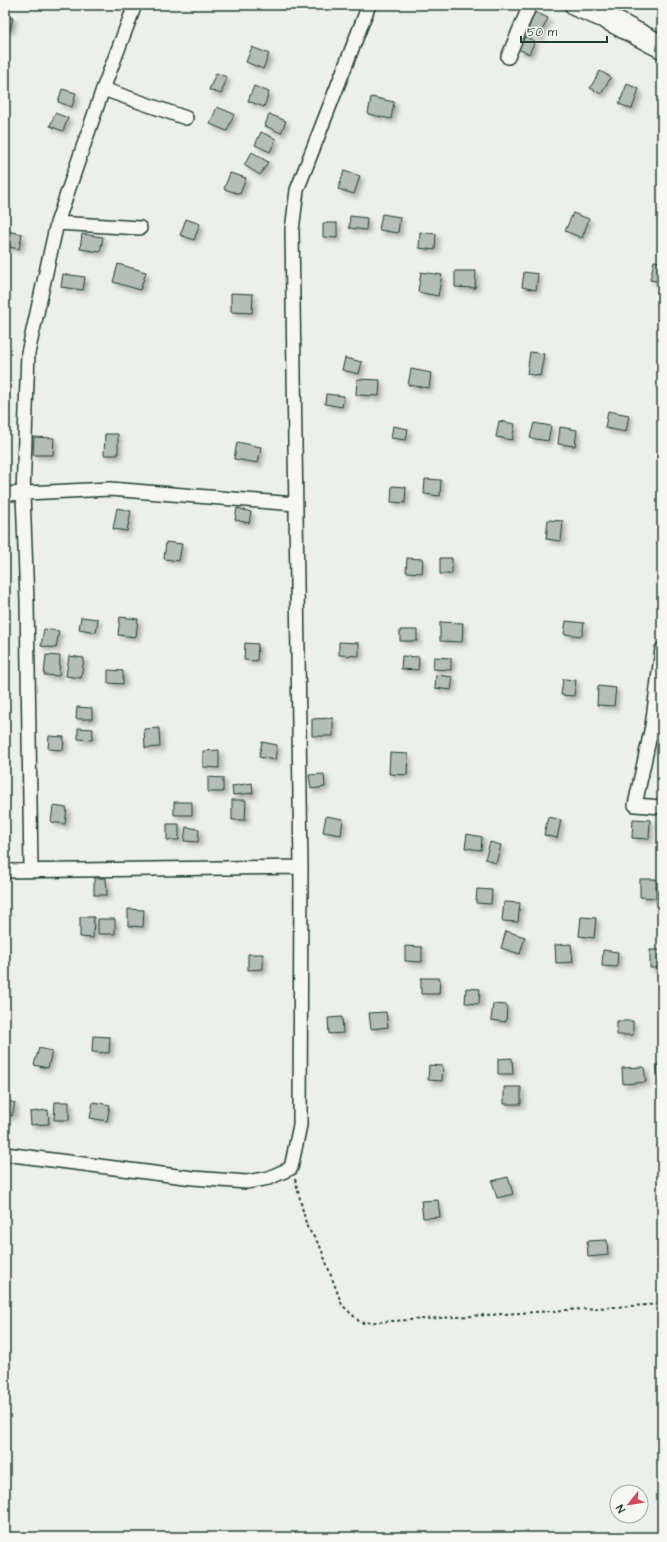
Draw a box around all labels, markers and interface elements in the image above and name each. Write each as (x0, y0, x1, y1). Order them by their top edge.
scale bar (521, 18, 607, 44)
text: 50 m (527, 24, 558, 41)
north arrow (609, 1484, 649, 1524)
text: N (613, 1502, 629, 1515)

